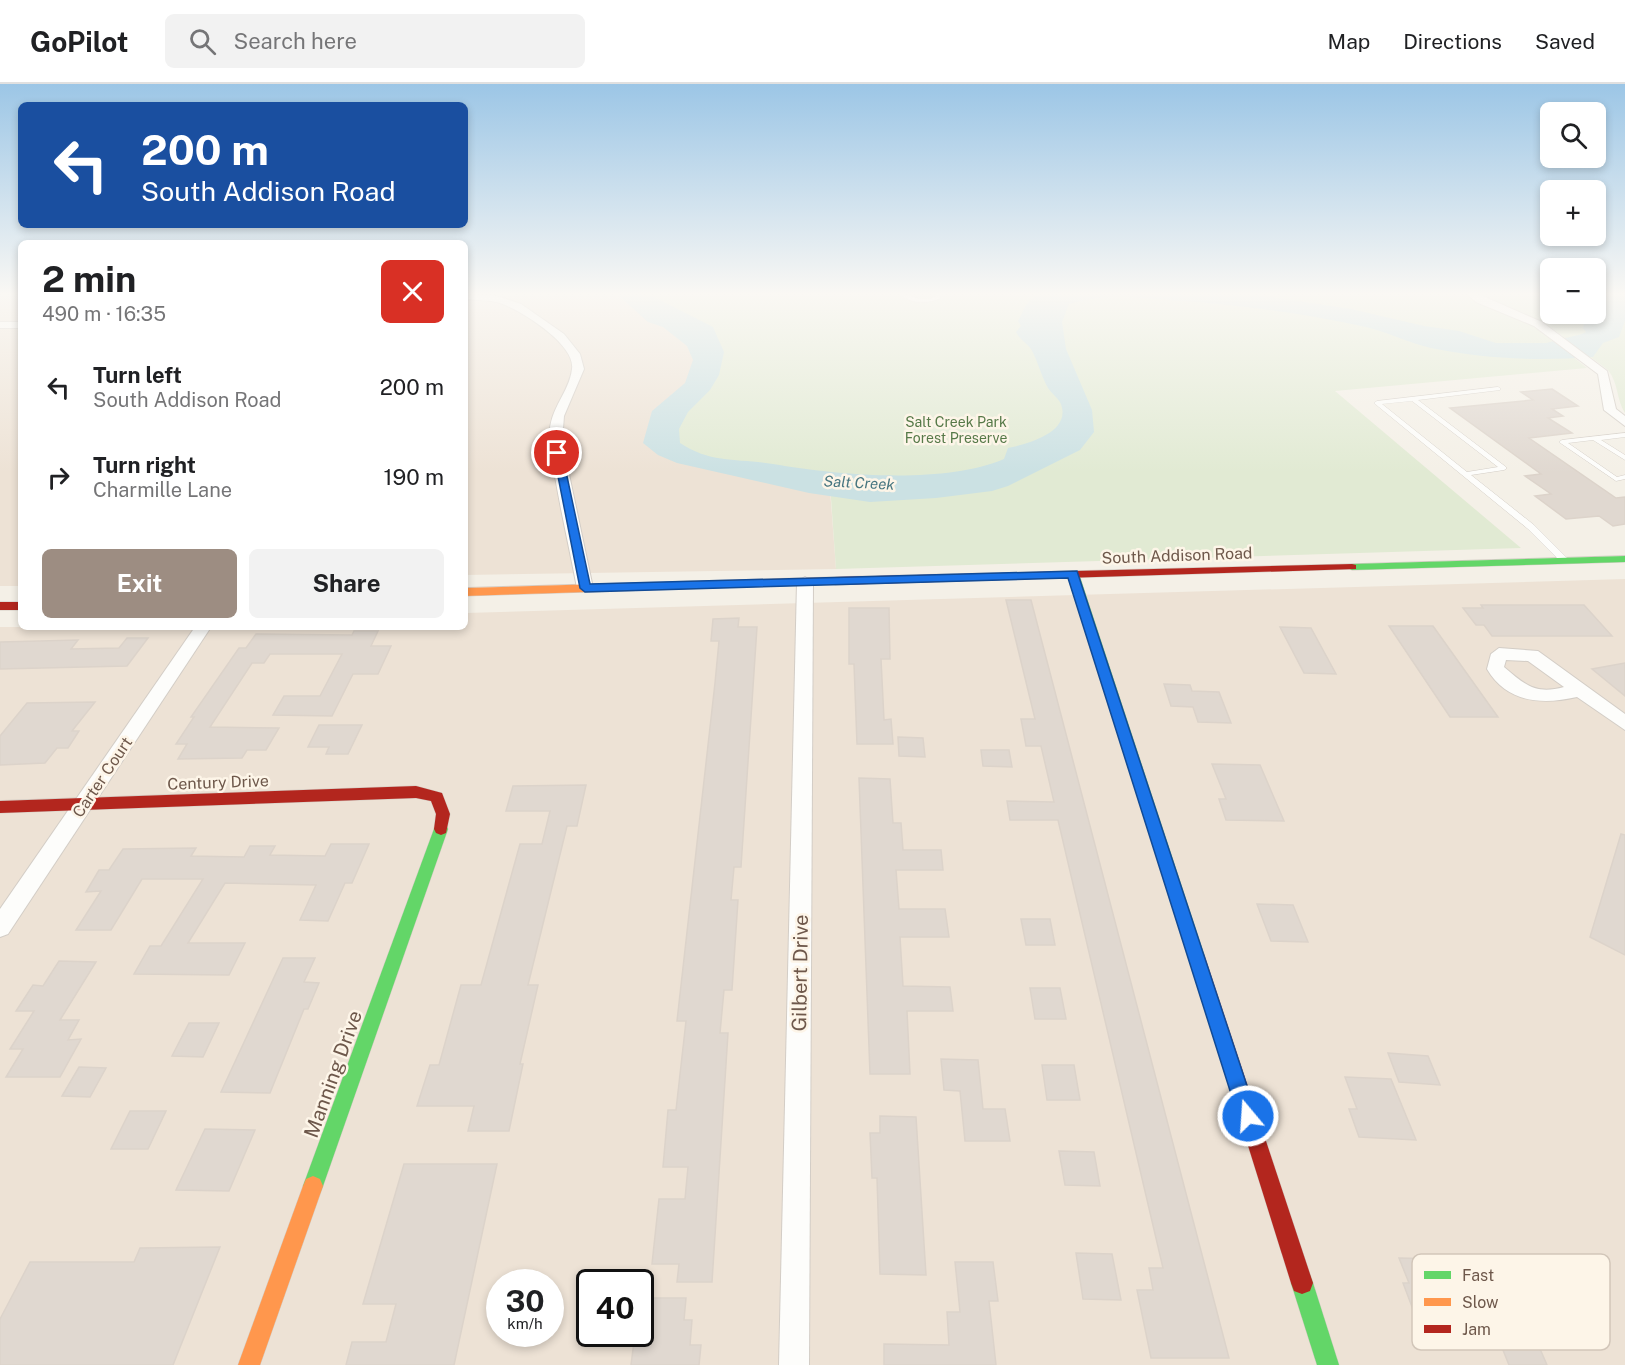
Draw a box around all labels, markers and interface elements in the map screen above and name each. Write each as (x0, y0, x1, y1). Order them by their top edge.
search box (165, 14, 585, 68)
text: GoPilot (30, 25, 129, 58)
icon: search (186, 25, 219, 58)
text: Search here (234, 28, 357, 54)
text: Map (1328, 29, 1370, 54)
text: Directions (1403, 29, 1502, 54)
text: Saved (1535, 29, 1595, 54)
map controls (1540, 102, 1606, 324)
button: search (1540, 102, 1606, 168)
text: 200 m (141, 125, 269, 174)
icon: left (42, 126, 120, 204)
text: South Addison Road (141, 175, 396, 207)
button: + (1540, 180, 1606, 246)
text: 2 min (42, 258, 136, 300)
button: − (1540, 258, 1606, 324)
button: close (381, 260, 444, 323)
text: 490 m · 16:35 (42, 302, 166, 326)
text: Turn left (93, 362, 182, 388)
icon: left (42, 371, 75, 404)
text: 200 m (380, 374, 444, 400)
text: South Addison Road (93, 388, 282, 412)
park label: Salt Creek Park Forest Preserve (905, 414, 1007, 446)
pin (531, 427, 582, 478)
icon: arrive (540, 436, 573, 469)
text: Turn right (93, 452, 196, 478)
icon: right (42, 461, 75, 494)
text: 190 m (384, 464, 444, 490)
water label: Salt Creek (823, 472, 896, 493)
text: Charmille Lane (93, 478, 232, 502)
street label: South Addison Road (1101, 543, 1253, 568)
button: Exit (42, 549, 237, 618)
button: Share (249, 549, 444, 618)
street label: Carter Court (69, 734, 136, 821)
street label: Century Drive (167, 771, 269, 794)
street label: Gilbert Drive (787, 914, 813, 1032)
street label: Manning Drive (299, 1007, 367, 1141)
position arrow (1216, 1084, 1280, 1148)
legend (1412, 1254, 1610, 1350)
text: Fast (1462, 1266, 1494, 1285)
speed limit sign: 40 (576, 1269, 654, 1347)
text: 30 (505, 1283, 545, 1319)
text: Slow (1462, 1293, 1499, 1312)
text: km/h (507, 1315, 543, 1332)
text: Jam (1462, 1320, 1491, 1339)

